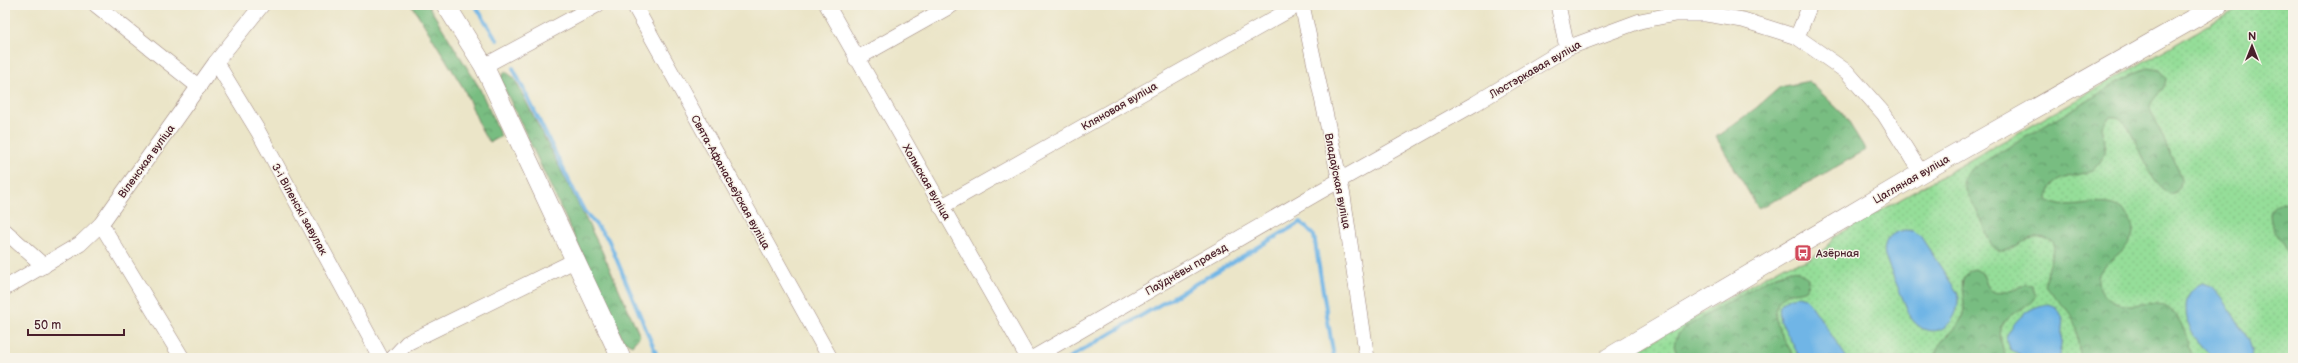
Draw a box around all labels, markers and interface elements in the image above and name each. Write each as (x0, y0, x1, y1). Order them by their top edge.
north arrow (2232, 26, 2272, 66)
text: N (2248, 30, 2256, 43)
street label: Люстэркавая вуліца (1486, 38, 1584, 102)
street label: Кляновая вуліца (1079, 79, 1160, 133)
street label: Свята-Афанасьеўская вуліца (688, 113, 773, 252)
street label: Віленская вуліца (115, 122, 178, 201)
street label: Владаўская вуліца (1322, 132, 1353, 231)
street label: Холмская вуліца (900, 142, 954, 223)
street label: Цагляная вуліца (1871, 152, 1952, 207)
street label: 3-і Віленскі завулак (269, 161, 330, 258)
street label: Паўднёвы праезд (1143, 241, 1230, 298)
bus stop icon: Азёрная (1793, 243, 1813, 263)
place label: Азёрная (1815, 247, 1859, 260)
scale bar (28, 311, 124, 337)
text: 50 m (34, 318, 61, 333)

